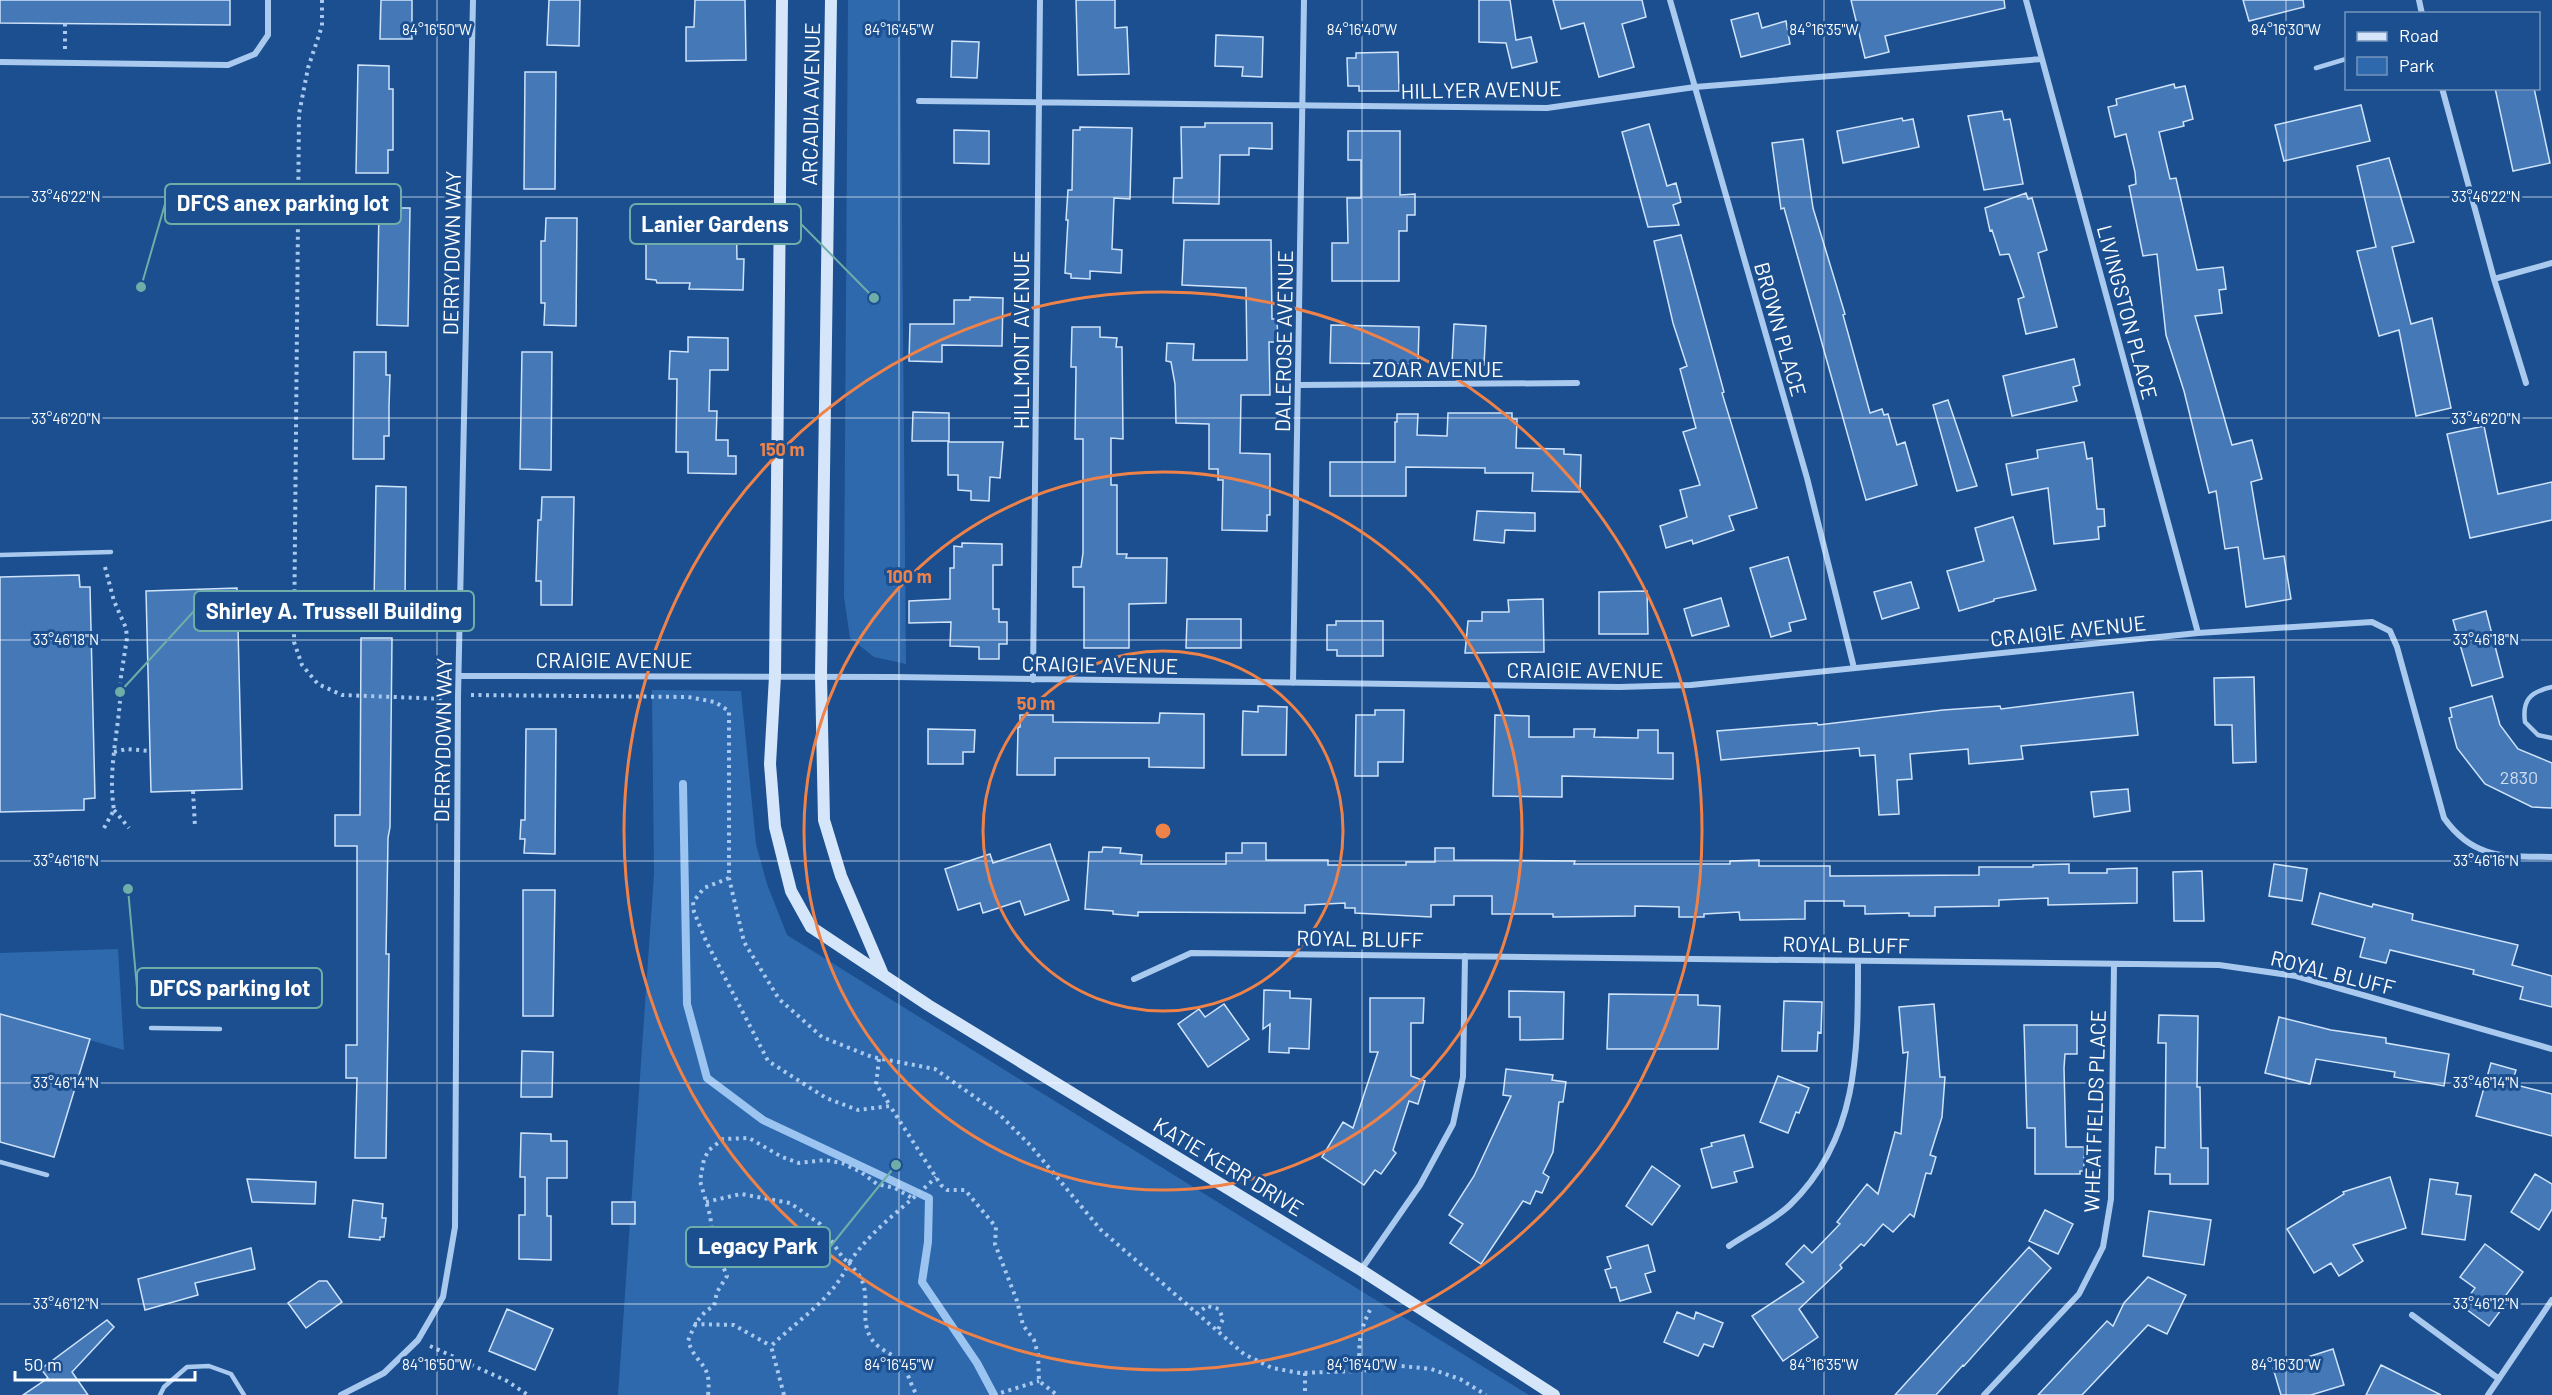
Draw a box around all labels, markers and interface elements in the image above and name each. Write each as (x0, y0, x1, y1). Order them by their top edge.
legend (2345, 12, 2540, 90)
text: 84°16'50"W (402, 20, 472, 38)
text: 84°16'45"W (864, 20, 934, 38)
text: 84°16'40"W (1327, 20, 1397, 38)
text: 84°16'35"W (1789, 20, 1859, 38)
text: 84°16'30"W (2251, 20, 2321, 38)
street label: ARCADIA AVENUE (796, 22, 824, 186)
text: Road (2399, 24, 2439, 46)
text: Park (2399, 54, 2434, 76)
street label: HILLYER AVENUE (1400, 75, 1562, 103)
street label: DERRYDOWN WAY (437, 170, 465, 336)
callout: DFCS anex parking lot (165, 184, 401, 224)
text: 33°46'22"N (31, 187, 101, 205)
text: 33°46'22"N (2451, 187, 2521, 205)
text: DFCS anex parking lot (177, 189, 389, 215)
callout: Lanier Gardens (630, 204, 801, 244)
text: Lanier Gardens (641, 210, 789, 236)
street label: LIVINGSTON PLACE (2093, 222, 2163, 402)
street label: DALEROSE AVENUE (1269, 250, 1297, 432)
street label: HILLMONT AVENUE (1008, 251, 1033, 429)
street label: BROWN PLACE (1750, 259, 1812, 399)
street label: ZOAR AVENUE (1372, 356, 1504, 381)
text: 33°46'20"N (31, 409, 101, 427)
text: 33°46'20"N (2451, 409, 2521, 427)
text: 150 m (760, 438, 804, 460)
text: 100 m (886, 565, 932, 587)
callout: Shirley A. Trussell Building (194, 591, 474, 631)
text: Shirley A. Trussell Building (206, 597, 462, 623)
street label: CRAIGIE AVENUE (1989, 609, 2147, 651)
text: 33°46'18"N (33, 630, 99, 648)
text: 33°46'18"N (2453, 630, 2519, 648)
street label: CRAIGIE AVENUE (536, 647, 692, 672)
street label: CRAIGIE AVENUE (1021, 650, 1179, 678)
street label: DERRYDOWN WAY (428, 657, 456, 823)
street label: CRAIGIE AVENUE (1507, 657, 1663, 682)
text: 50 m (1017, 692, 1055, 714)
house number: 2830 (2500, 766, 2538, 788)
centre of rings (1153, 821, 1173, 841)
text: 33°46'16"N (33, 851, 99, 869)
text: 33°46'16"N (2453, 851, 2519, 869)
street label: ROYAL BLUFF (1296, 924, 1424, 952)
street label: ROYAL BLUFF (1782, 930, 1910, 958)
street label: ROYAL BLUFF (2268, 944, 2398, 1000)
callout: DFCS parking lot (137, 968, 322, 1008)
text: DFCS parking lot (150, 974, 310, 1000)
street label: WHEATFIELDS PLACE (2078, 1009, 2110, 1213)
text: 33°46'14"N (33, 1073, 99, 1091)
text: 33°46'14"N (2453, 1073, 2519, 1091)
street label: KATIE KERR DRIVE (1149, 1111, 1309, 1221)
callout: Legacy Park (686, 1227, 830, 1267)
text: Legacy Park (698, 1232, 818, 1258)
text: 33°46'12"N (33, 1294, 99, 1312)
text: 33°46'12"N (2453, 1294, 2519, 1312)
scale bar (15, 1344, 195, 1382)
text: 50 m (24, 1353, 62, 1375)
text: 84°16'50"W (402, 1355, 472, 1373)
text: 84°16'45"W (864, 1355, 934, 1373)
text: 84°16'40"W (1327, 1355, 1397, 1373)
text: 84°16'35"W (1789, 1355, 1859, 1373)
text: 84°16'30"W (2251, 1355, 2321, 1373)

